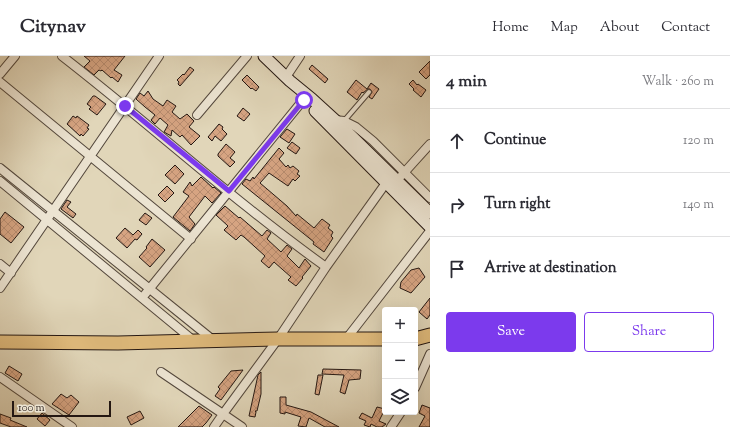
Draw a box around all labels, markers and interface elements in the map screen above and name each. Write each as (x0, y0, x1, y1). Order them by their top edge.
text: Citynav (20, 14, 86, 41)
text: Home (492, 18, 529, 38)
text: Map (551, 18, 578, 38)
text: About (600, 18, 639, 38)
text: Contact (661, 18, 710, 38)
text: 4 min (446, 70, 487, 94)
text: Walk · 260 m (642, 73, 714, 91)
route start (295, 91, 313, 109)
route end (116, 97, 134, 115)
icon: ahead (446, 130, 468, 152)
text: Continue (484, 130, 546, 151)
text: 120 m (683, 132, 714, 150)
icon: right (446, 194, 468, 216)
text: Turn right (484, 194, 550, 215)
text: 140 m (683, 196, 714, 214)
icon: arrive (446, 258, 468, 280)
text: Arrive at destination (484, 258, 617, 279)
map controls (382, 307, 418, 415)
button: + (382, 307, 418, 343)
button: Save (446, 312, 576, 352)
button: Share (584, 312, 714, 352)
button: − (382, 343, 418, 379)
button: layers (382, 379, 418, 415)
scale bar (12, 399, 111, 418)
text: 100 m (18, 400, 45, 416)

